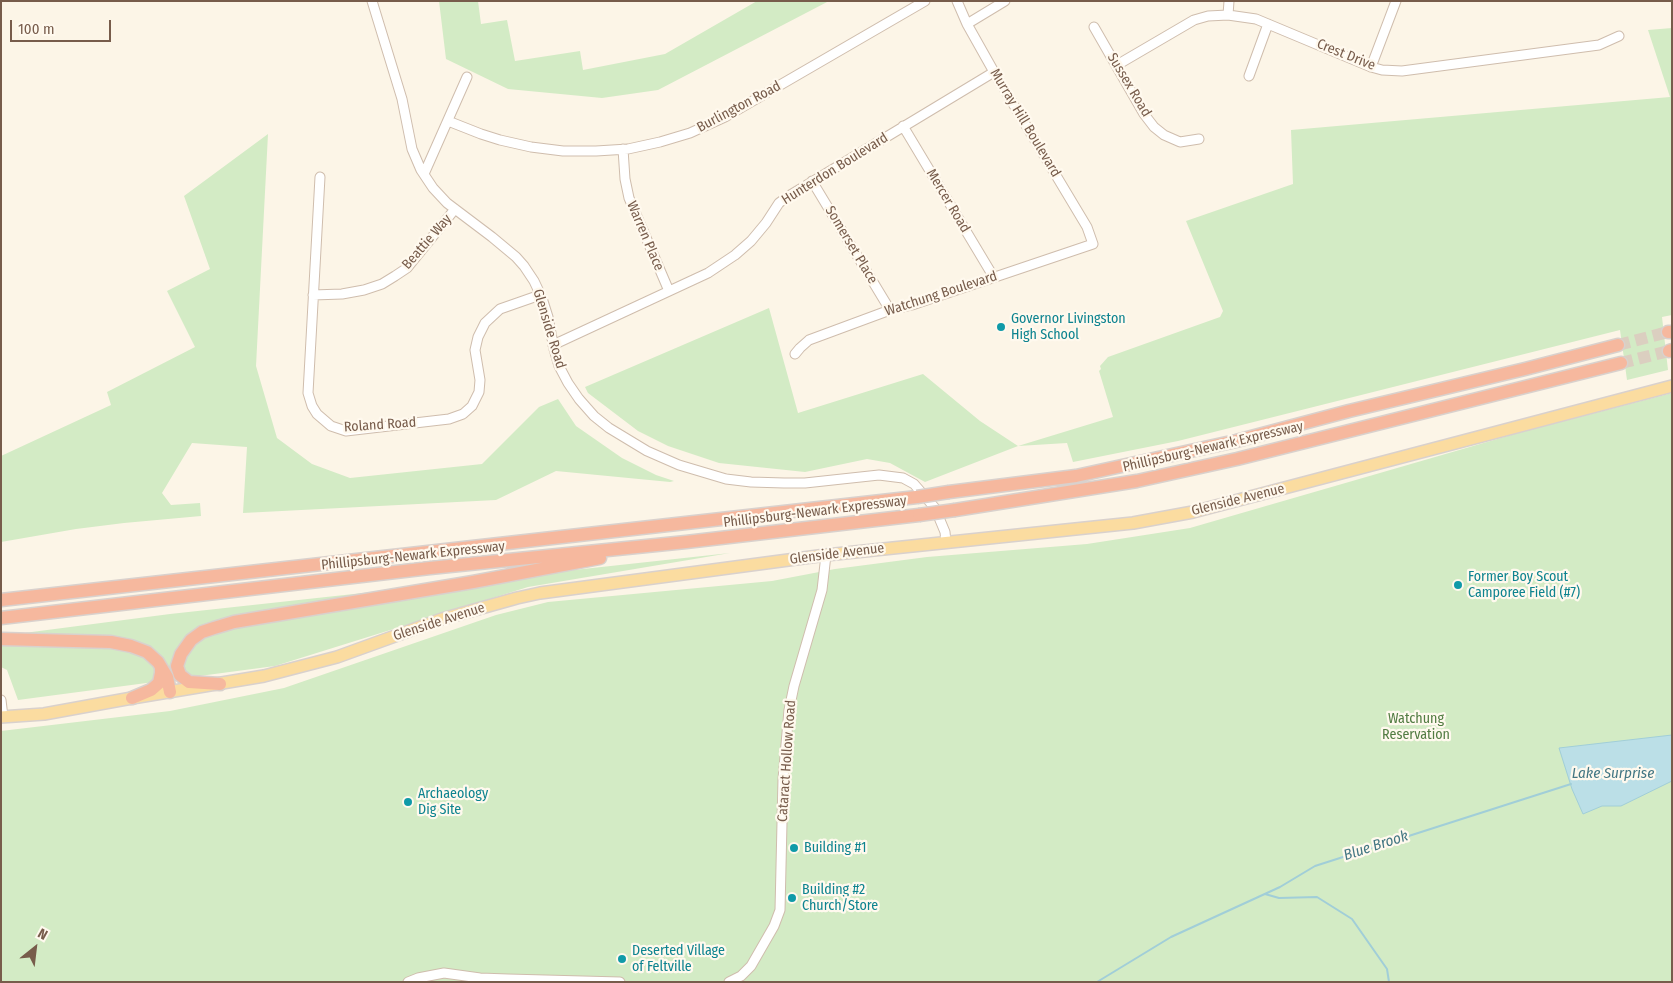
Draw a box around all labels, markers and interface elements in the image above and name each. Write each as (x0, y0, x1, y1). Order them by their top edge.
scale bar (12, 10, 114, 42)
text: 100 m (18, 20, 55, 38)
street label: Crest Drive (1314, 36, 1378, 74)
street label: Sussex Road (1103, 50, 1155, 120)
street label: Murray Hill Boulevard (986, 66, 1064, 180)
street label: Burlington Road (694, 78, 784, 136)
street label: Hunterdon Boulevard (779, 129, 891, 209)
street label: Mercer Road (922, 166, 974, 236)
street label: Warren Place (623, 199, 667, 273)
street label: Somerset Place (821, 203, 881, 287)
street label: Beattie Way (399, 211, 455, 273)
street label: Watchung Boulevard (883, 268, 999, 320)
street label: Glenside Road (529, 287, 569, 371)
place label: Governor Livingston High School (1011, 311, 1126, 344)
marker: Governor Livingston High School (995, 321, 1007, 333)
street label: Roland Road (343, 414, 417, 436)
street label: Phillipsburg-Newark Expressway (1121, 418, 1305, 476)
street label: Glenside Avenue (1190, 480, 1286, 520)
street label: Phillipsburg-Newark Expressway (722, 492, 908, 532)
street label: Phillipsburg-Newark Expressway (320, 538, 506, 574)
street label: Glenside Avenue (789, 540, 885, 568)
place label: Former Boy Scout Camporee Field (#7) (1468, 569, 1580, 602)
marker: Former Boy Scout Camporee Field (#7) (1452, 579, 1464, 591)
street label: Glenside Avenue (391, 599, 487, 645)
street label: Cataract Hollow Road (774, 699, 800, 823)
park label: Watchung Reservation (1382, 711, 1450, 744)
water label: Lake Surprise (1572, 765, 1654, 783)
place label: Archaeology Dig Site (418, 786, 488, 819)
marker: Archaeology Dig Site (402, 796, 414, 808)
water label: Blue Brook (1342, 827, 1410, 865)
place label: Building #1 (804, 840, 866, 856)
marker: Building #1 (788, 842, 800, 854)
place label: Building #2 Church/Store (802, 882, 878, 914)
marker: Building #2 Church/Store (786, 892, 798, 904)
north arrow (10, 923, 60, 973)
text: N (35, 925, 50, 944)
place label: Deserted Village of Feltville (632, 943, 725, 976)
marker: Deserted Village of Feltville (616, 953, 628, 965)

